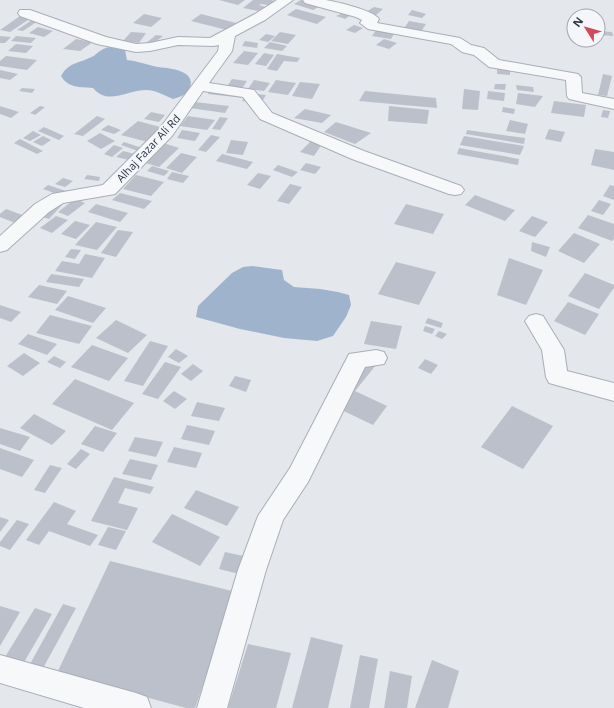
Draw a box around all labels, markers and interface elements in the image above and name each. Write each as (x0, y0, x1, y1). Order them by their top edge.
north arrow (566, 8, 606, 48)
text: N (569, 14, 586, 30)
street label: Alhaj Fazar Ali Rd (113, 111, 183, 185)

